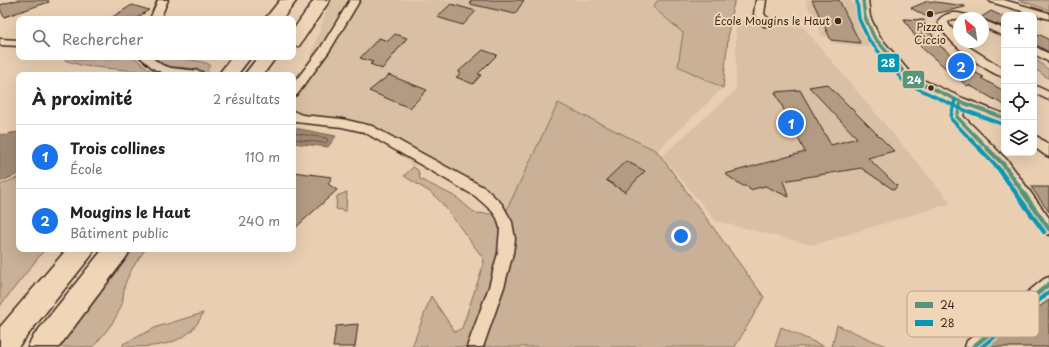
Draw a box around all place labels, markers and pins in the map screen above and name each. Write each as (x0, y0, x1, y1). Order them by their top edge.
marker: Pizza Ciccio (925, 9, 935, 19)
place label: École Mougins le Haut (714, 12, 831, 29)
marker: École Mougins le Haut (833, 16, 843, 26)
place label: Pizza Ciccio (914, 18, 946, 48)
pin: 2 (948, 51, 974, 81)
unlabelled marker (926, 83, 936, 93)
pin: 1 (778, 108, 804, 138)

